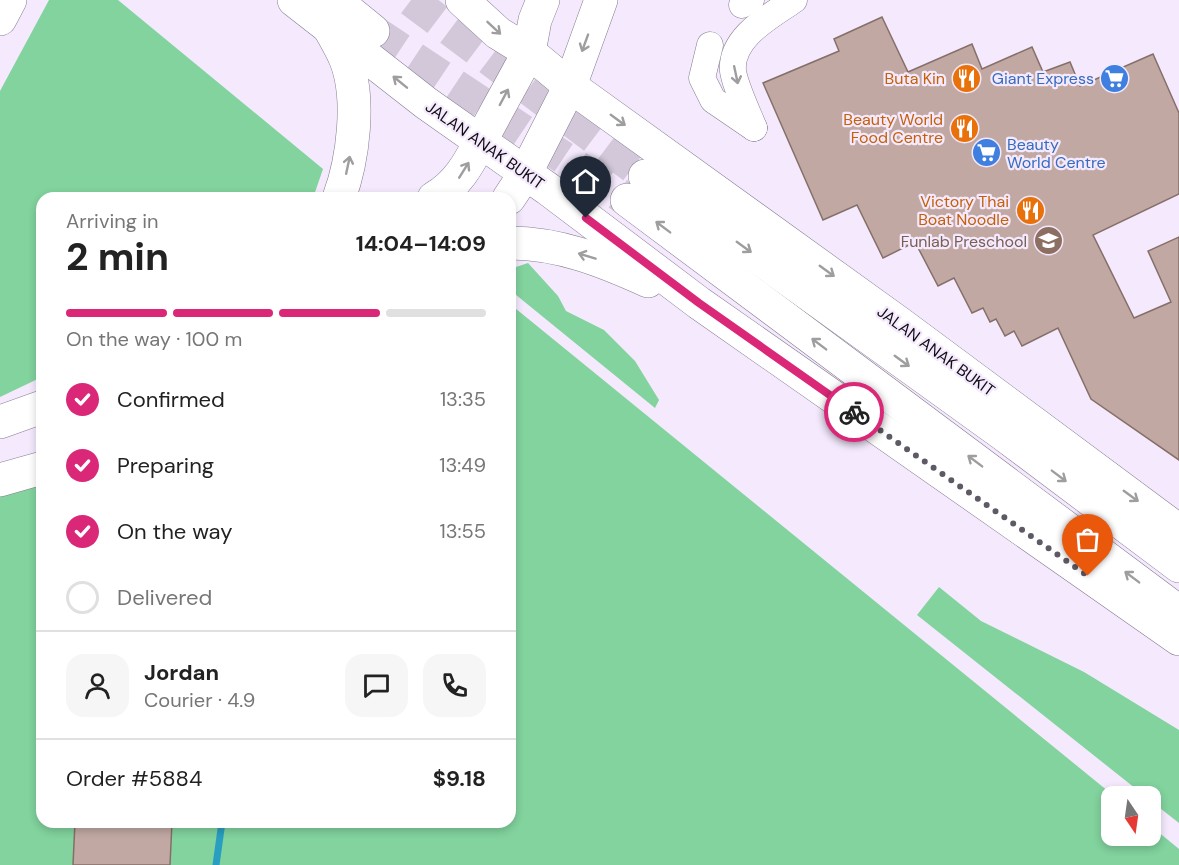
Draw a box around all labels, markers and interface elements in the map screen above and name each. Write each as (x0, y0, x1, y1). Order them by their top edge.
one-way arrow (486, 21, 501, 35)
one-way arrow (579, 33, 590, 52)
restaurant icon: Buta Kin (950, 62, 982, 94)
supermarket icon: Giant Express (1099, 62, 1131, 94)
one-way arrow (730, 65, 742, 84)
place label: Buta Kin (885, 68, 945, 89)
place label: Giant Express (992, 68, 1094, 89)
one-way arrow (393, 75, 408, 89)
one-way arrow (498, 89, 510, 106)
street label: JALAN ANAK BUKIT (421, 96, 549, 194)
place label: Beauty World Food Centre (843, 109, 943, 148)
restaurant icon: Beauty World Food Centre (948, 112, 980, 144)
one-way arrow (609, 113, 625, 126)
place label: Beauty World Centre (1007, 134, 1106, 173)
supermarket icon: Beauty World Centre (970, 137, 1002, 169)
one-way arrow (343, 156, 354, 176)
pin (560, 156, 611, 218)
one-way arrow (458, 161, 471, 178)
icon: home (569, 165, 602, 198)
place label: Victory Thai Boat Noodle (918, 191, 1009, 230)
restaurant icon: Victory Thai Boat Noodle (1014, 194, 1046, 226)
text: Arriving in (66, 208, 158, 234)
one-way arrow (655, 221, 671, 234)
school or university icon: Funlab Preschool (1032, 225, 1064, 257)
text: 14:04–14:09 (356, 229, 486, 258)
text: 2 min (66, 231, 169, 282)
place label: Funlab Preschool (901, 231, 1027, 252)
one-way arrow (735, 241, 751, 253)
one-way arrow (578, 250, 597, 261)
one-way arrow (818, 265, 834, 277)
street label: JALAN ANAK BUKIT (873, 301, 999, 401)
text: On the way · 100 m (66, 326, 242, 352)
one-way arrow (811, 338, 827, 351)
one-way arrow (893, 355, 909, 367)
courier (824, 382, 884, 442)
icon: check (66, 383, 99, 416)
text: Confirmed (117, 385, 225, 414)
text: 13:35 (440, 386, 486, 412)
icon: bike (838, 396, 871, 429)
icon: check (66, 449, 99, 482)
text: Preparing (117, 451, 214, 480)
text: 13:49 (439, 452, 486, 478)
one-way arrow (968, 455, 984, 467)
one-way arrow (1051, 470, 1067, 482)
one-way arrow (1123, 490, 1139, 502)
pin (1062, 514, 1113, 576)
icon: check (66, 515, 99, 548)
text: On the way (117, 517, 232, 546)
text: 13:55 (440, 518, 486, 544)
icon: bag (1071, 523, 1104, 556)
one-way arrow (1124, 571, 1140, 584)
text: Delivered (117, 583, 212, 612)
button: person (66, 654, 129, 717)
button: chat (345, 654, 408, 717)
button: phone (423, 654, 486, 717)
text: Jordan (144, 658, 219, 687)
text: Courier · 4.9 (144, 687, 255, 713)
text: Order #5884 (66, 764, 202, 793)
text: $9.18 (433, 764, 486, 793)
north arrow (1101, 786, 1161, 846)
map controls (1101, 786, 1161, 846)

